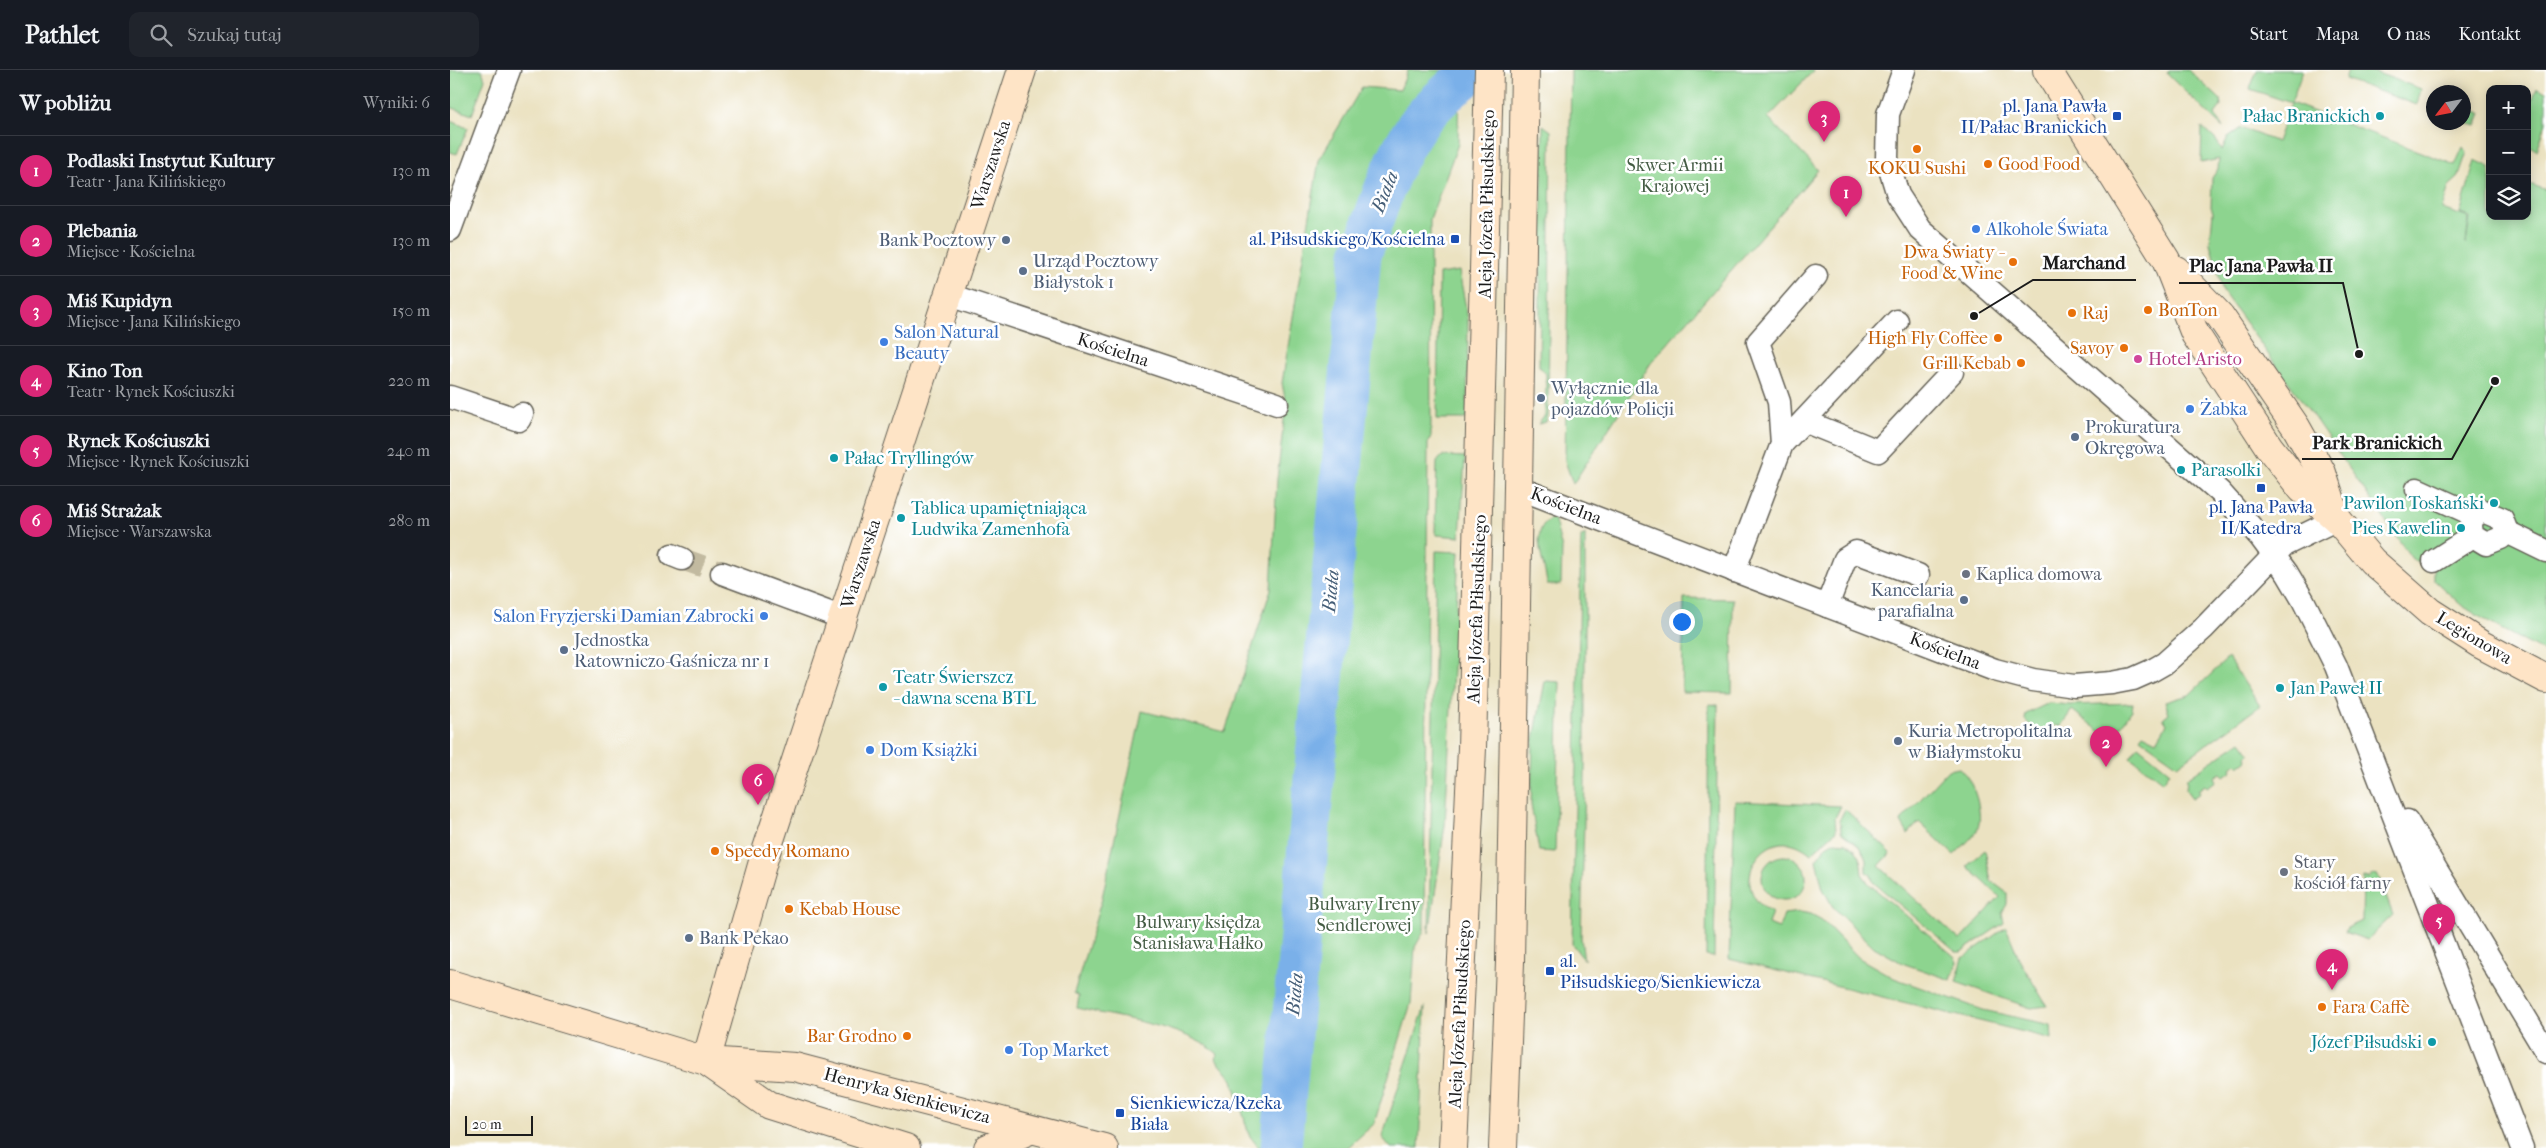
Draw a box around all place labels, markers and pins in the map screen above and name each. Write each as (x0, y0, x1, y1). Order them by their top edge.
place label: pl. Jana Pawła II/Pałac Branickich (1961, 96, 2108, 138)
pin: 3 (1808, 101, 1840, 142)
place label: Pałac Branickich (2242, 106, 2370, 127)
marker: pl. Jana Pawła II/Pałac Branickich (2111, 110, 2123, 122)
marker: Pałac Branickich (2374, 110, 2386, 122)
marker: KOKU Sushi (1911, 143, 1923, 155)
place label: Good Food (1998, 154, 2081, 175)
place label: KOKU Sushi (1868, 158, 1967, 179)
marker: Good Food (1982, 158, 1994, 170)
pin: 1 (1830, 176, 1862, 217)
place label: Alkohole Świata (1985, 218, 2109, 240)
marker: Alkohole Świata (1970, 223, 1982, 235)
place label: al. Piłsudskiego/Kościelna (1249, 229, 1446, 250)
place label: Bank Pocztowy (879, 230, 997, 251)
marker: al. Piłsudskiego/Kościelna (1449, 233, 1461, 245)
marker: Bank Pocztowy (1000, 234, 1012, 246)
place label: Dwa Światy - Food & Wine (1901, 241, 2005, 284)
callout: Marchand (2033, 246, 2136, 280)
callout: Plac Jana Pawła II (2179, 249, 2343, 283)
place label: Urząd Pocztowy Białystok 1 (1033, 251, 1160, 293)
marker: Dwa Światy - Food & Wine (2007, 256, 2019, 268)
marker: Urząd Pocztowy Białystok 1 (1017, 265, 1029, 277)
place label: BonTon (2158, 300, 2218, 321)
place label: Raj (2082, 303, 2108, 324)
marker: BonTon (2142, 304, 2154, 316)
marker: Raj (2066, 307, 2078, 319)
place label: Salon Natural Beauty (894, 322, 999, 364)
place label: High Fly Coffee (1867, 328, 1988, 349)
marker: High Fly Coffee (1992, 332, 2004, 344)
marker: Salon Natural Beauty (878, 336, 890, 348)
place label: Savoy (2070, 338, 2115, 359)
marker: Savoy (2118, 342, 2130, 354)
place label: Hotel Aristo (2148, 349, 2242, 370)
place label: Grill Kebab (1923, 353, 2011, 374)
marker: Hotel Aristo (2132, 353, 2144, 365)
marker: Grill Kebab (2015, 357, 2027, 369)
place label: Wyłącznie dla pojazdów Policji (1550, 378, 1675, 420)
marker: Wyłącznie dla pojazdów Policji (1535, 392, 1547, 404)
place label: Żabka (2200, 398, 2248, 420)
marker: Żabka (2184, 403, 2196, 415)
place label: Prokuratura Okręgowa (2085, 417, 2181, 459)
callout: Park Branickich (2302, 425, 2452, 459)
marker: Prokuratura Okręgowa (2069, 431, 2081, 443)
place label: Pałac Tryllingów (844, 448, 974, 469)
marker: Pałac Tryllingów (828, 452, 840, 464)
place label: Parasolki (2191, 460, 2262, 481)
marker: Parasolki (2175, 464, 2187, 476)
marker: pl. Jana Pawła II/Katedra (2255, 482, 2267, 494)
place label: Pawilon Toskański (2343, 493, 2485, 514)
place label: pl. Jana Pawła II/Katedra (2208, 497, 2314, 539)
marker: Pawilon Toskański (2488, 497, 2500, 509)
place label: Tablica upamiętniająca Ludwika Zamenhofa (911, 498, 1087, 540)
marker: Tablica upamiętniająca Ludwika Zamenhofa (895, 512, 907, 524)
place label: Pies Kawelin (2352, 518, 2452, 539)
marker: Pies Kawelin (2455, 522, 2467, 534)
place label: Kaplica domowa (1976, 564, 2102, 585)
marker: Kaplica domowa (1960, 568, 1972, 580)
place label: Kancelaria parafialna (1871, 580, 1955, 622)
marker: Kancelaria parafialna (1958, 594, 1970, 606)
place label: Salon Fryzjerski Damian Zabrocki (493, 606, 755, 627)
marker: Salon Fryzjerski Damian Zabrocki (758, 610, 770, 622)
place label: Jednostka Ratowniczo-Gaśnicza nr 1 (572, 630, 769, 672)
marker: Jednostka Ratowniczo-Gaśnicza nr 1 (558, 644, 570, 656)
place label: Teatr Świerszcz - dawna scena BTL (893, 666, 1036, 709)
place label: Jan Paweł II (2288, 678, 2382, 699)
marker: Teatr Świerszcz - dawna scena BTL (877, 681, 889, 693)
marker: Jan Paweł II (2274, 682, 2286, 694)
place label: Kuria Metropolitalna w Białymstoku (1907, 721, 2072, 763)
pin: 2 (2090, 726, 2122, 767)
marker: Kuria Metropolitalna w Białymstoku (1892, 735, 1904, 747)
place label: Dom Książki (880, 740, 978, 761)
marker: Dom Książki (864, 744, 876, 756)
pin: 6 (742, 764, 774, 805)
place label: Speedy Romano (725, 841, 850, 862)
marker: Speedy Romano (709, 845, 721, 857)
place label: Stary kościół farny (2294, 852, 2392, 894)
marker: Stary kościół farny (2278, 866, 2290, 878)
place label: Kebab House (799, 899, 901, 920)
marker: Kebab House (783, 903, 795, 915)
pin: 5 (2423, 904, 2455, 945)
place label: Bank Pekao (699, 928, 789, 949)
marker: Bank Pekao (683, 932, 695, 944)
pin: 4 (2316, 949, 2348, 990)
place label: al. Piłsudskiego/Sienkiewicza (1560, 951, 1761, 993)
marker: al. Piłsudskiego/Sienkiewicza (1544, 965, 1556, 977)
place label: Fara Caffè (2332, 997, 2410, 1018)
marker: Fara Caffè (2316, 1001, 2328, 1013)
place label: Bar Grodno (807, 1026, 897, 1047)
marker: Bar Grodno (901, 1030, 913, 1042)
place label: Józef Piłsudski (2309, 1032, 2423, 1053)
marker: Józef Piłsudski (2426, 1036, 2438, 1048)
place label: Top Market (1019, 1040, 1109, 1061)
marker: Top Market (1003, 1044, 1015, 1056)
place label: Sienkiewicza/Rzeka Biała (1130, 1093, 1282, 1135)
marker: Sienkiewicza/Rzeka Biała (1114, 1107, 1126, 1119)

